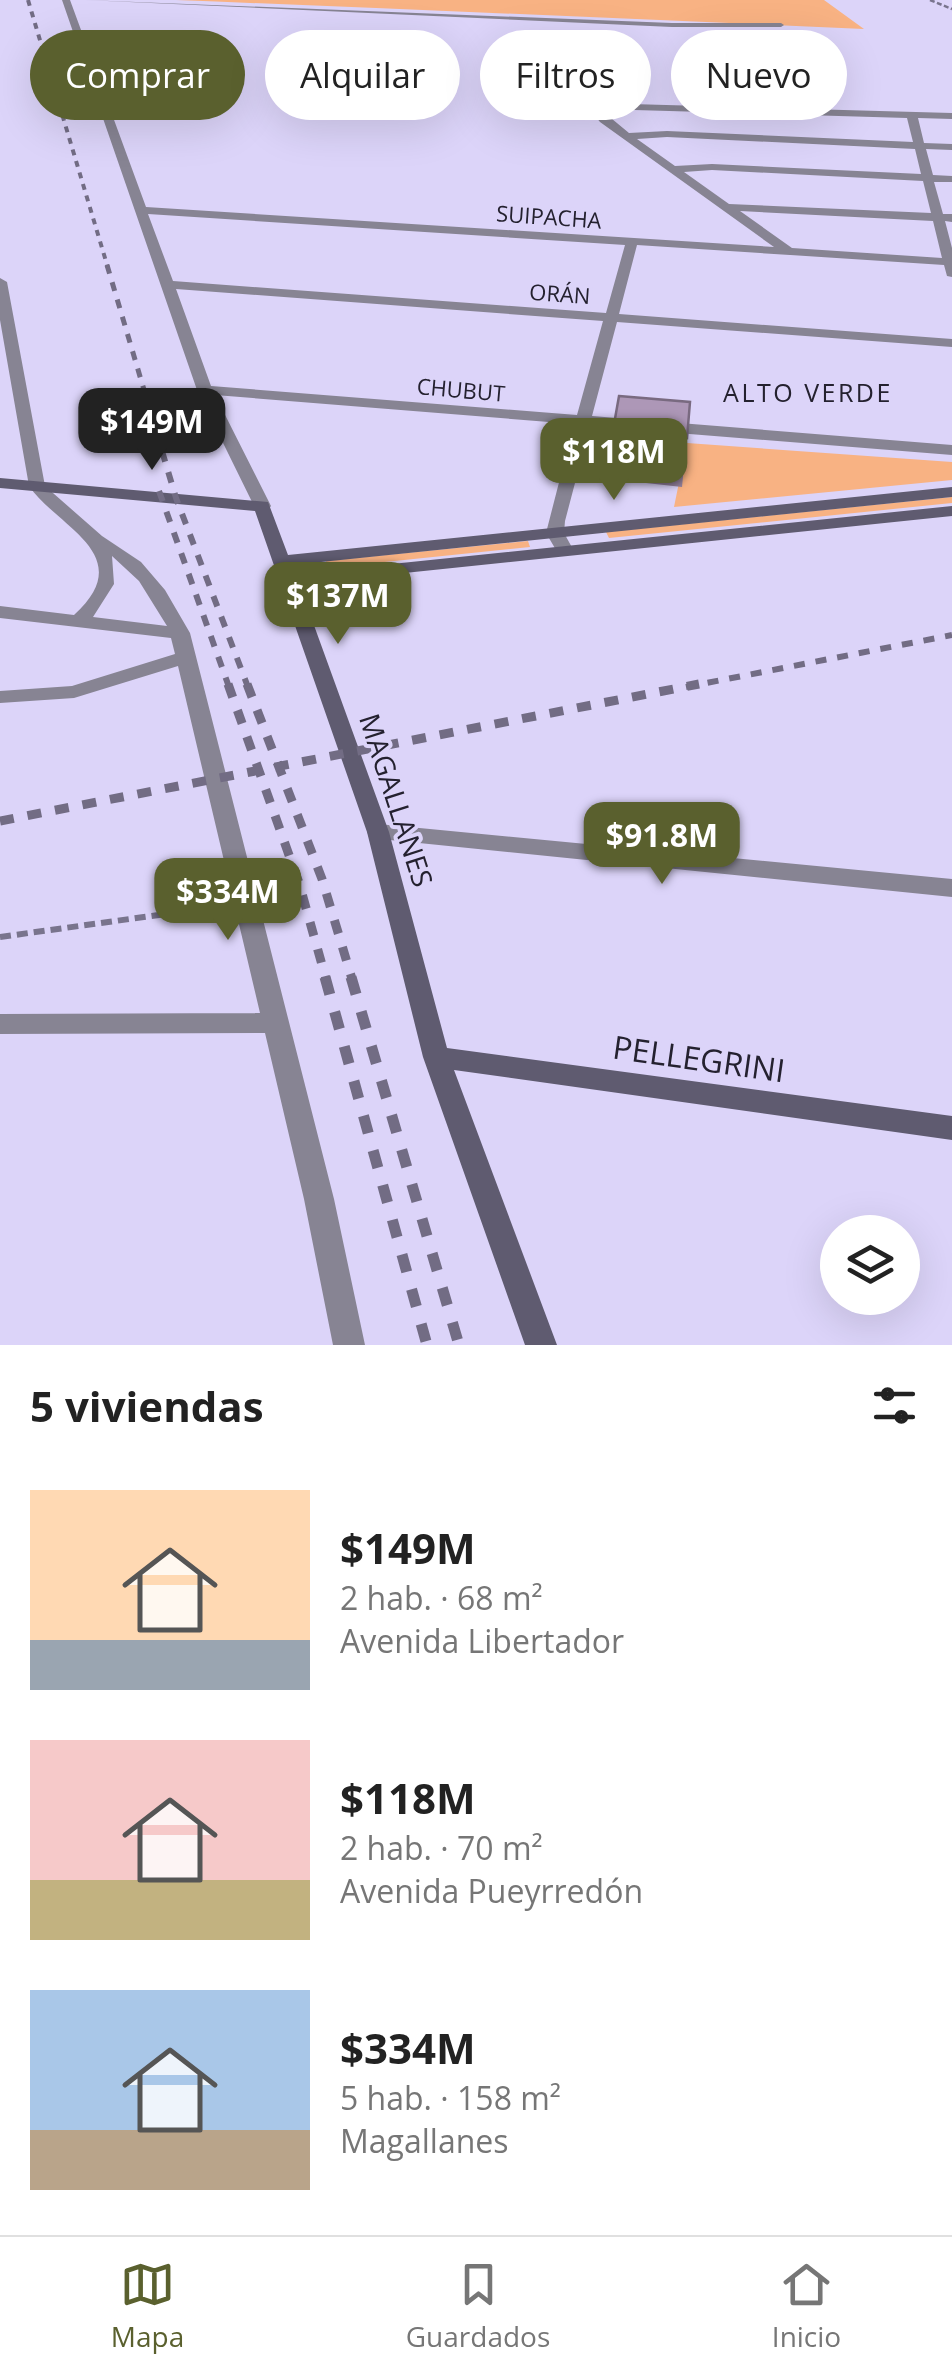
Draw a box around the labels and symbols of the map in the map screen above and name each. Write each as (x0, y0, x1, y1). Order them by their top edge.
street label: SUIPACHA (495, 197, 603, 235)
street label: ORÁN (528, 276, 592, 310)
street label: CHUBUT (416, 370, 506, 408)
district label: ALTO VERDE (723, 375, 893, 409)
pin: $149M (82, 388, 222, 473)
pin: $118M (544, 418, 684, 503)
pin: $137M (268, 562, 408, 647)
street label: MAGALLANES (351, 709, 443, 891)
pin: $91.8M (581, 802, 743, 887)
pin: $334M (158, 858, 298, 943)
street label: PELLEGRINI (610, 1025, 788, 1091)

